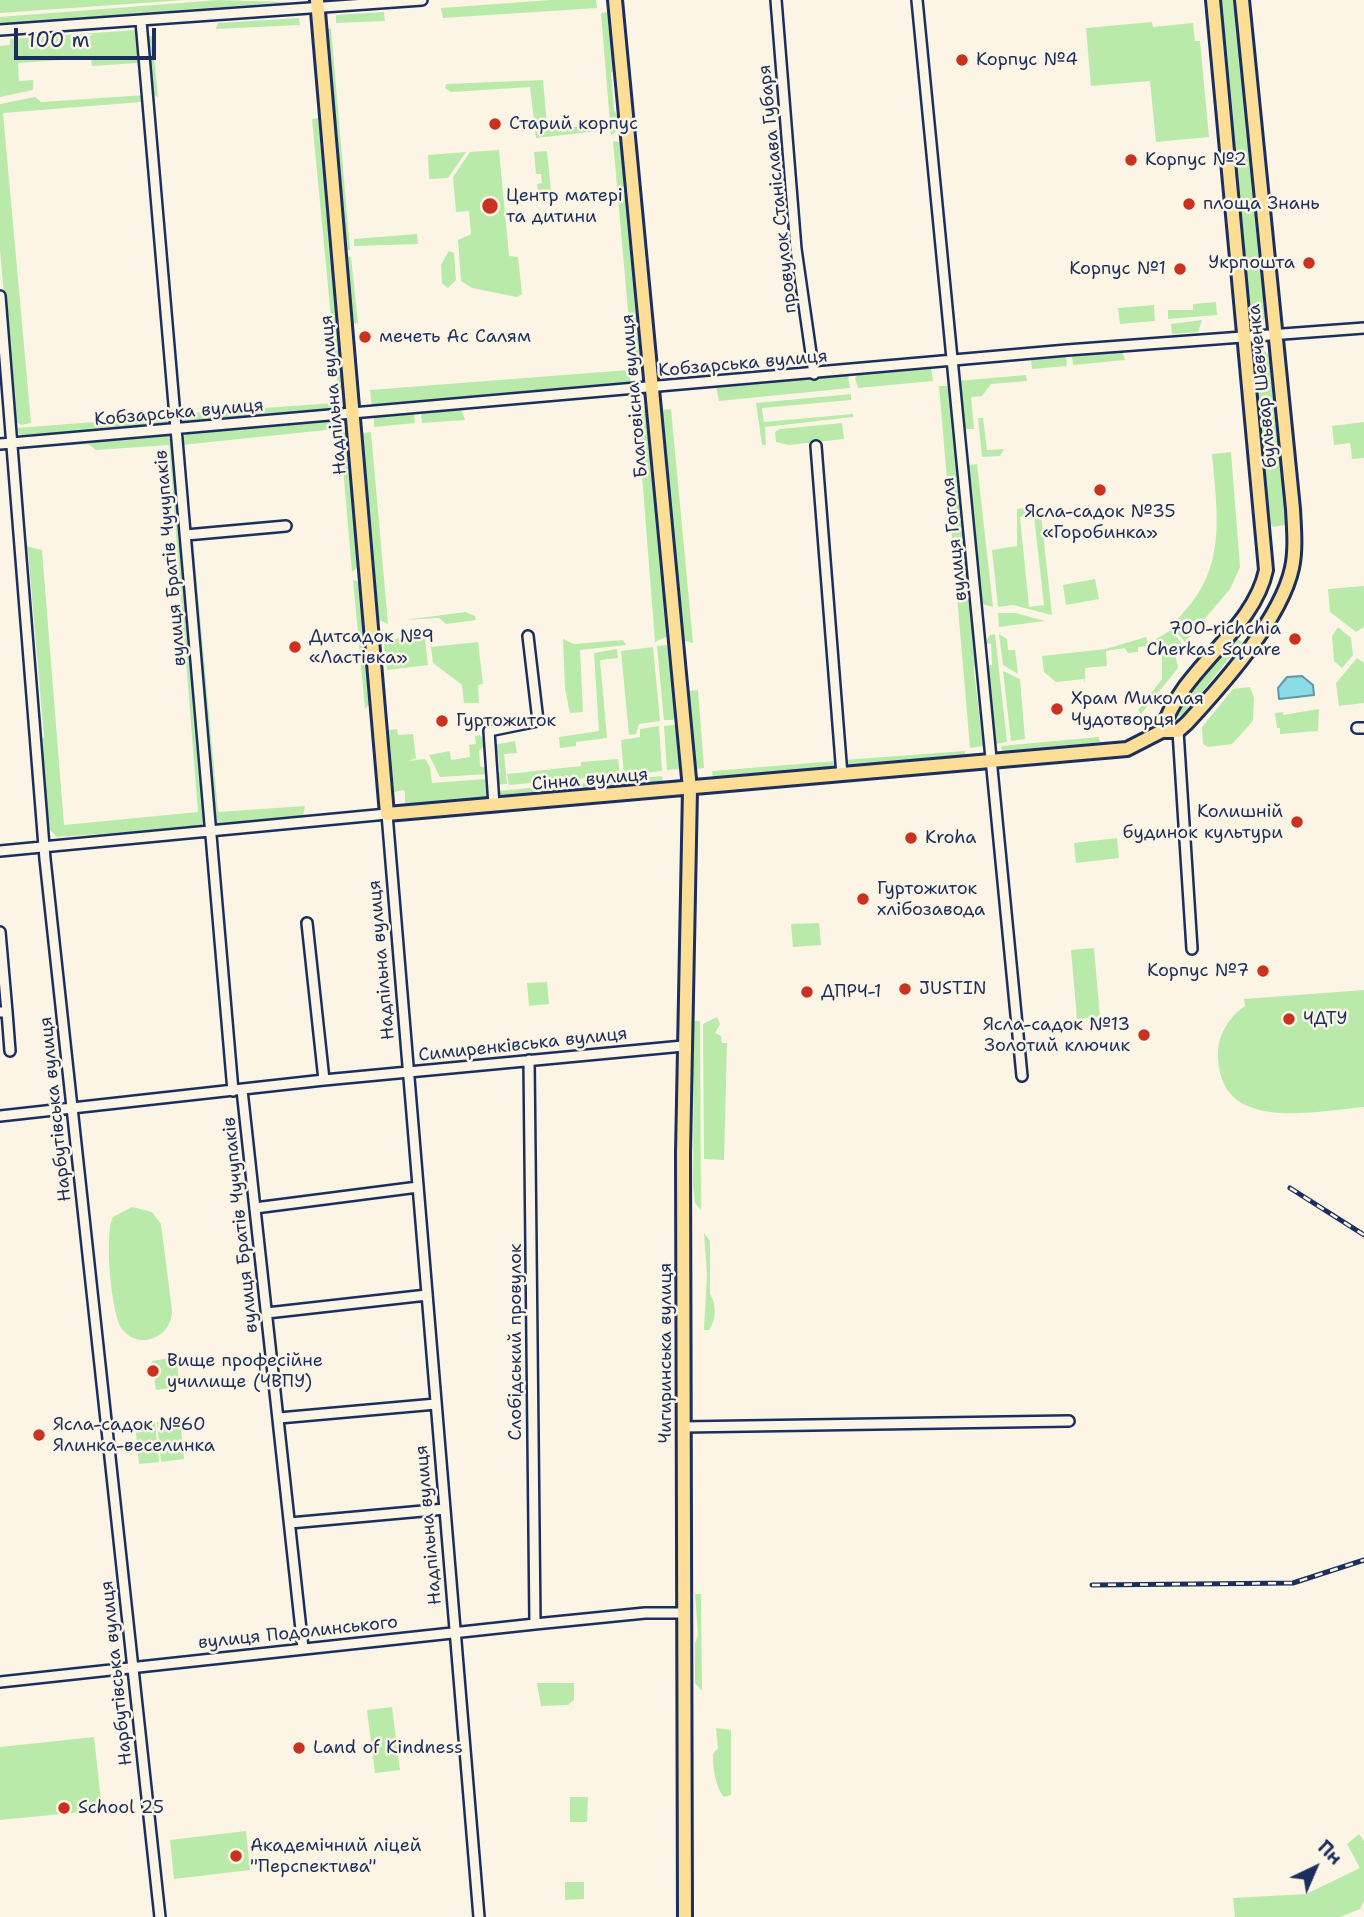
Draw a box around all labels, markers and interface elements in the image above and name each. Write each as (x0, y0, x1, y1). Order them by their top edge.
scale bar (18, 14, 159, 58)
text: 100 m (27, 26, 90, 54)
place label: Корпус №4 (976, 49, 1078, 71)
marker: Корпус №4 (954, 52, 970, 68)
street label: провулок Станіслава Губаря (754, 64, 802, 314)
place label: Старий корпус (509, 113, 638, 135)
marker: Старий корпус (487, 116, 503, 132)
place label: Корпус №2 (1145, 149, 1247, 171)
marker: Корпус №2 (1123, 152, 1139, 168)
place label: Центр матері та дитини (506, 185, 623, 228)
place label: площа Знань (1203, 193, 1320, 215)
marker: Центр матері та дитини (480, 196, 500, 216)
marker: площа Знань (1181, 196, 1197, 212)
place label: Укрпошта (1208, 252, 1295, 274)
marker: Укрпошта (1301, 255, 1317, 271)
place label: Корпус №1 (1069, 258, 1166, 280)
marker: Корпус №1 (1172, 261, 1188, 277)
street label: бульвар Шевченка (1244, 303, 1282, 469)
street label: Благовісна вулиця (617, 313, 653, 479)
street label: Надпільна вулиця (316, 314, 352, 476)
place label: мечеть Ас Салям (379, 326, 531, 348)
marker: мечеть Ас Салям (357, 329, 373, 345)
street label: Кобзарська вулиця (657, 346, 829, 382)
street label: Кобзарська вулиця (93, 395, 265, 431)
street label: вулиця Братів Чучупаків (151, 449, 191, 667)
street label: вулиця Гоголя (938, 476, 972, 602)
marker: Ясла-садок №35 «Горобинка» (1092, 482, 1108, 498)
place label: Ясла-садок №35 «Горобинка» (1025, 501, 1175, 544)
place label: 700-richchia Cherkas Square (1146, 618, 1281, 660)
place label: Дитсадок №9 «Ластівка» (309, 626, 434, 668)
marker: 700-richchia Cherkas Square (1287, 631, 1303, 647)
marker: Дитсадок №9 «Ластівка» (287, 639, 303, 655)
place label: Храм Миколая Чудотворця (1071, 688, 1204, 730)
marker: Храм Миколая Чудотворця (1049, 701, 1065, 717)
place label: Гуртожиток (456, 710, 556, 732)
marker: Гуртожиток (434, 713, 450, 729)
street label: Сінна вулиця (531, 764, 649, 796)
place label: Колишній будинок культури (1123, 801, 1283, 844)
marker: Колишній будинок культури (1289, 814, 1305, 830)
place label: Kroha (925, 827, 976, 849)
marker: Kroha (903, 830, 919, 846)
place label: Гуртожиток хлібозавода (877, 878, 985, 920)
street label: Надпільна вулиця (364, 879, 400, 1041)
marker: Гуртожиток хлібозавода (855, 891, 871, 907)
place label: Корпус №7 (1147, 960, 1249, 982)
marker: Корпус №7 (1255, 963, 1271, 979)
place label: JUSTIN (919, 978, 986, 1000)
place label: ДПРЧ-1 (821, 981, 881, 1003)
marker: JUSTIN (897, 981, 913, 997)
marker: ДПРЧ-1 (799, 984, 815, 1000)
place label: ЧДТУ (1303, 1008, 1347, 1030)
marker: ЧДТУ (1281, 1011, 1297, 1027)
place label: Ясла-садок №13 Золотий ключик (983, 1014, 1130, 1056)
street label: Нарбутівська вулиця (36, 1015, 76, 1203)
street label: Симиренківська вулиця (417, 1023, 629, 1067)
marker: Ясла-садок №13 Золотий ключик (1136, 1027, 1152, 1043)
street label: вулиця Братів Чучупаків (219, 1116, 263, 1334)
street label: Слобідський провулок (505, 1244, 527, 1440)
street label: Чигиринська вулиця (655, 1263, 677, 1443)
place label: Вище професійне училище (ЧВПУ) (167, 1350, 323, 1392)
marker: Вище професійне училище (ЧВПУ) (145, 1363, 161, 1379)
place label: Ясла-садок №60 Ялинка-веселинка (53, 1414, 215, 1456)
marker: Ясла-садок №60 Ялинка-веселинка (31, 1427, 47, 1443)
street label: Надпільна вулиця (411, 1444, 447, 1606)
street label: Нарбутівська вулиця (97, 1579, 137, 1767)
street label: вулиця Подолинського (197, 1612, 399, 1654)
place label: Land of Kindness (313, 1737, 463, 1759)
marker: Land of Kindness (291, 1740, 307, 1756)
place label: School 25 (78, 1797, 164, 1819)
marker: School 25 (56, 1800, 72, 1816)
north arrow (1280, 1833, 1350, 1903)
place label: Академічний ліцей "Перспектива" (250, 1835, 421, 1878)
text: Пн (1312, 1835, 1348, 1870)
marker: Академічний ліцей "Перспектива" (228, 1848, 244, 1864)

